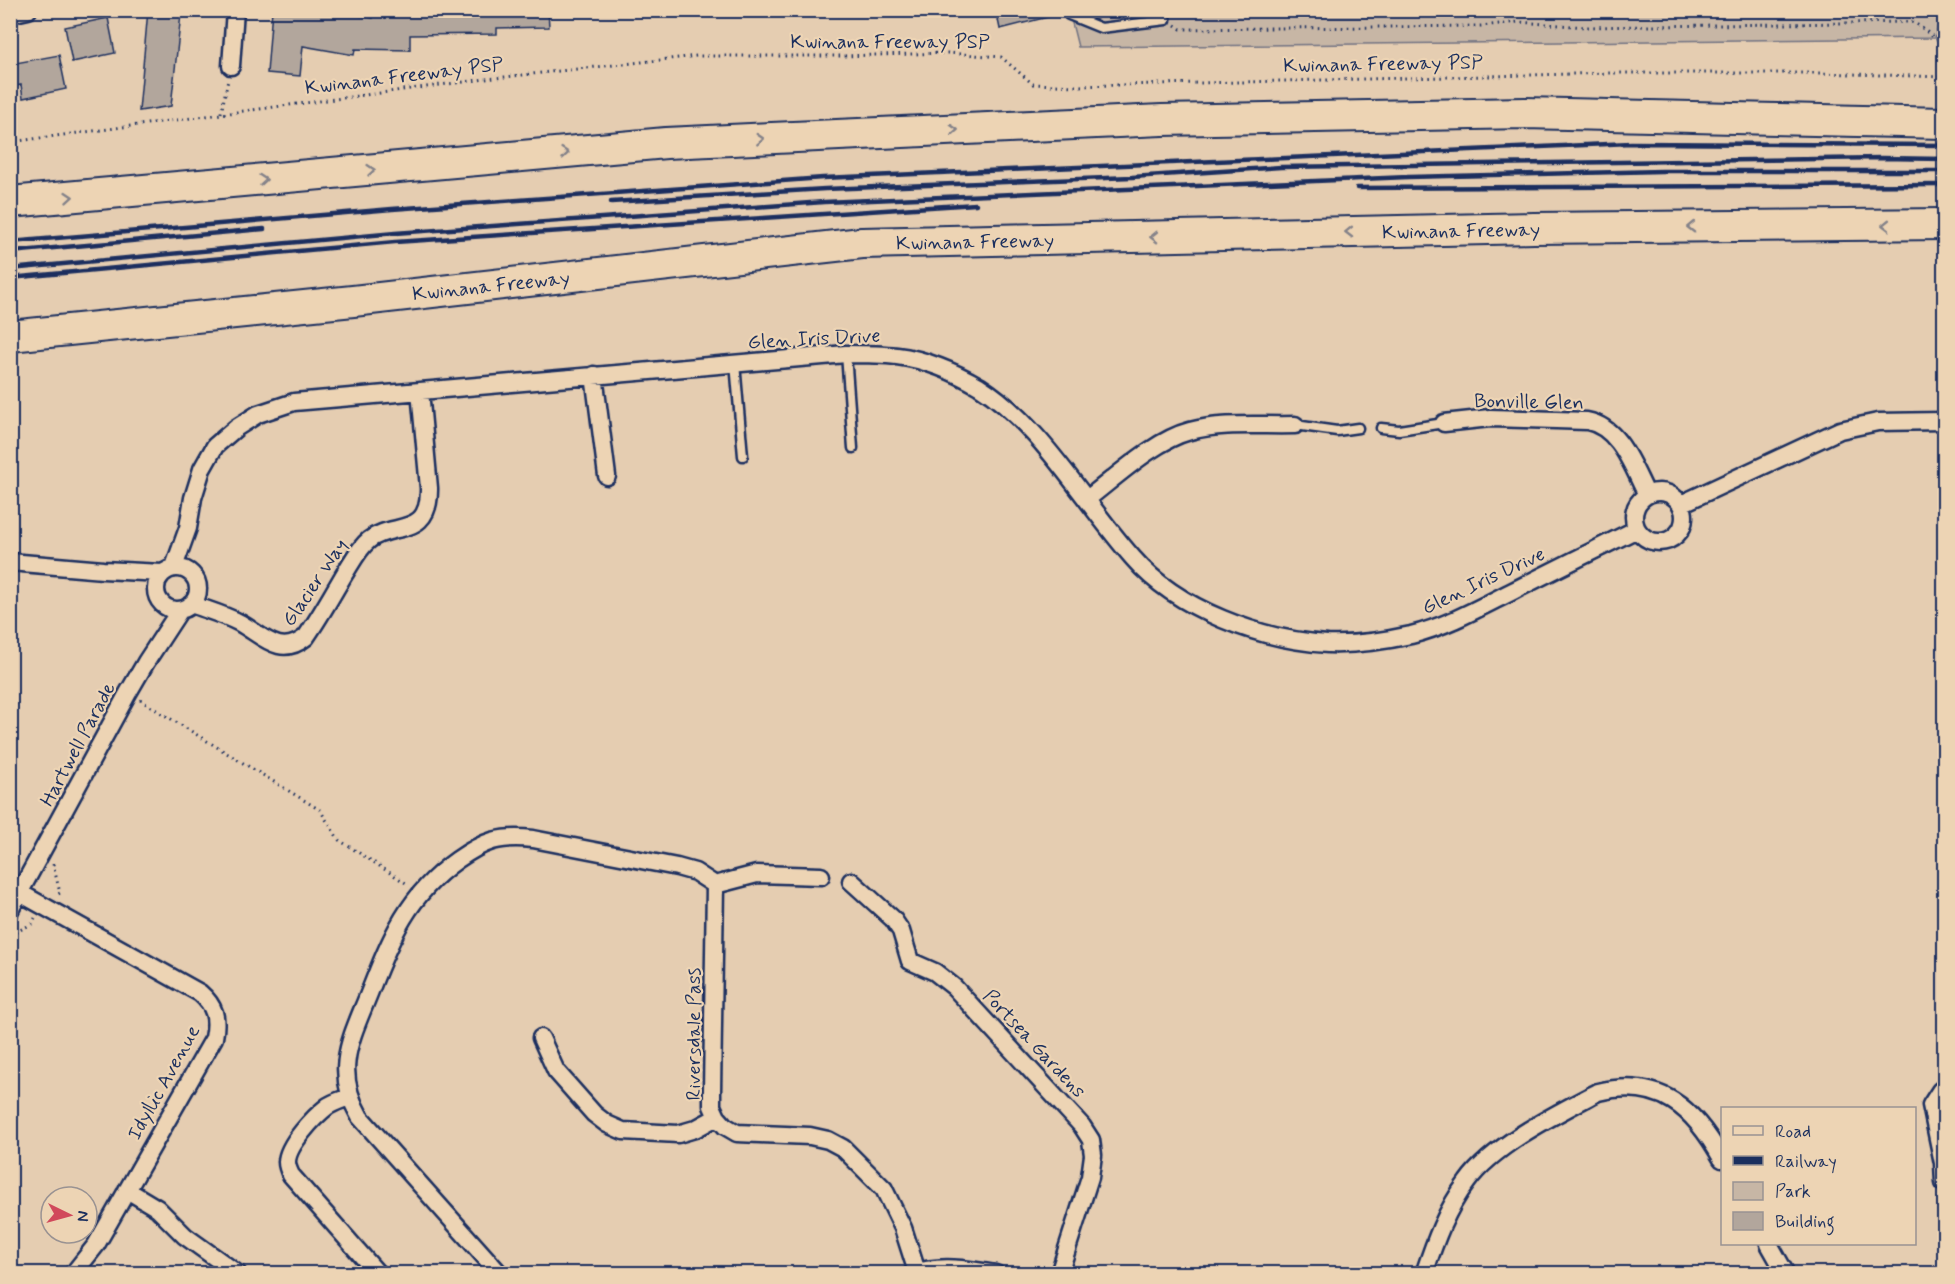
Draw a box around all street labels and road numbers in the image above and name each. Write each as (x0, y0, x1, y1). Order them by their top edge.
street label: Kwinana Freeway PSP (790, 29, 990, 56)
street label: Kwinana Freeway PSP (1283, 49, 1484, 80)
street label: Kwinana Freeway PSP (303, 51, 505, 102)
street label: Kwinana Freeway (1382, 217, 1540, 246)
street label: Kwinana Freeway (896, 228, 1054, 257)
street label: Kwinana Freeway (411, 265, 571, 308)
street label: Glen Iris Drive (747, 323, 881, 356)
street label: Bonville Glen (1474, 388, 1584, 417)
street label: Glacier Way (276, 534, 354, 632)
street label: Glen Iris Drive (1418, 541, 1550, 622)
street label: Hartwell Parade (34, 678, 122, 812)
street label: Riversdale Pass (681, 967, 708, 1100)
street label: Portsea Gardens (976, 984, 1091, 1104)
street label: Idyllic Avenue (122, 1020, 207, 1145)

